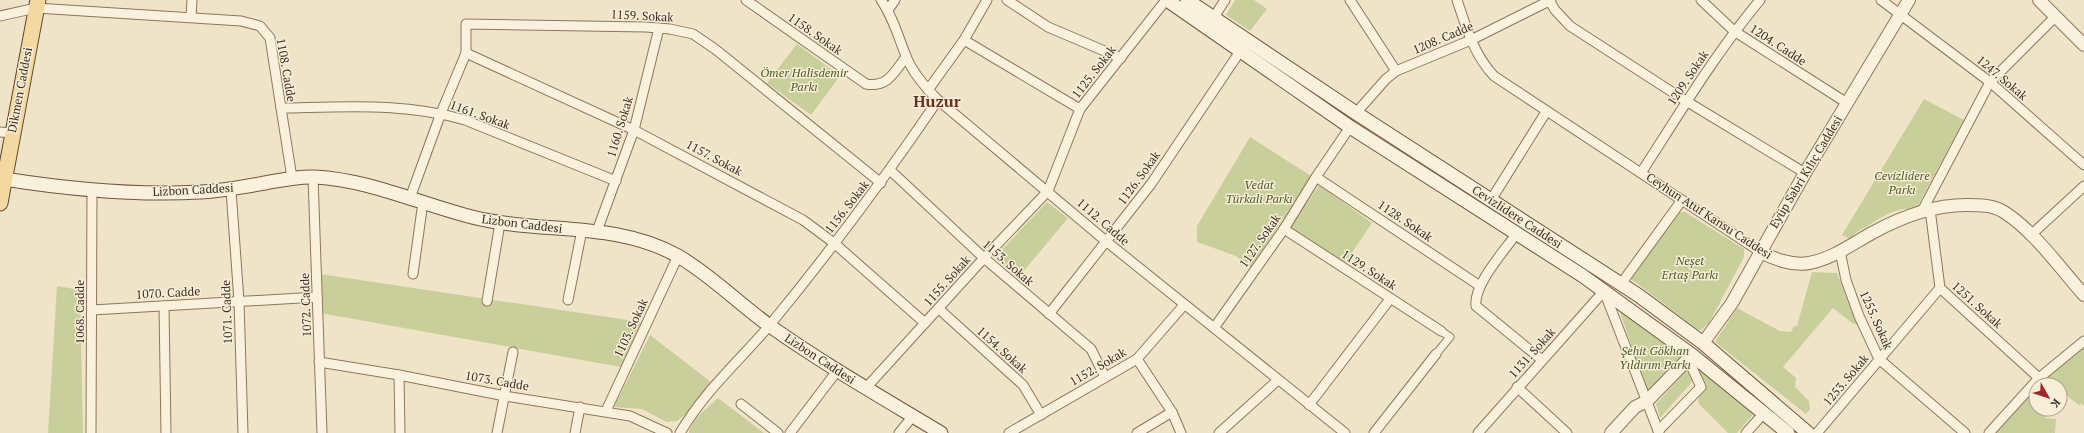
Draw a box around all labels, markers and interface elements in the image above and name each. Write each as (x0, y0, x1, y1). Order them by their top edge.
street label: 1159. Sokak (610, 6, 675, 25)
street label: 1158. Sokak (785, 9, 846, 58)
street label: 1208. Cadde (1410, 18, 1475, 57)
street label: 1204. Cadde (1747, 21, 1809, 68)
street label: 1108. Cadde (274, 37, 299, 103)
street label: 1125. Sokak (1068, 42, 1119, 101)
street label: Dikmen Caddesi (4, 46, 35, 134)
street label: 1209. Sokak (1664, 47, 1712, 108)
street label: 1247. Sokak (1974, 52, 2031, 104)
park label: Ömer Halisdemir Parkı (760, 65, 849, 94)
district label: Huzur (913, 90, 961, 112)
street label: 1160. Sokak (603, 94, 636, 159)
street label: 1161. Sokak (448, 97, 513, 133)
street label: Eyüp Sabri Kılıç Caddesi (1766, 112, 1845, 231)
street label: 1157. Sokak (683, 136, 746, 179)
street label: 1126. Sokak (1114, 147, 1164, 208)
park label: Cevizlidere Parkı (1874, 168, 1930, 197)
street label: Ceyhun Atuf Kansu Caddesi (1644, 169, 1775, 262)
street label: 1156. Sokak (821, 177, 872, 236)
park label: Vedat Türkali Parkı (1225, 177, 1293, 206)
street label: Lizbon Caddesi (152, 180, 234, 199)
street label: Cevizlidere Caddesi (1469, 182, 1565, 251)
street label: 1112. Cadde (1074, 195, 1133, 248)
street label: 1128. Sokak (1375, 197, 1436, 245)
street label: 1127. Sokak (1236, 210, 1284, 270)
street label: Lizbon Caddesi (481, 211, 564, 236)
street label: 1153. Sokak (980, 236, 1038, 289)
street label: 1129. Sokak (1339, 246, 1400, 293)
street label: 1155. Sokak (920, 252, 974, 309)
park label: Neşet Ertaş Parkı (1661, 253, 1718, 282)
street label: 1072. Cadde (297, 273, 314, 338)
street label: 1251. Sokak (1949, 278, 2006, 332)
street label: 1068. Cadde (72, 280, 87, 344)
street label: 1071. Cadde (218, 280, 235, 345)
street label: 1070. Cadde (135, 283, 201, 302)
street label: 1255. Sokak (1857, 288, 1896, 352)
street label: 1103. Sokak (610, 295, 651, 359)
street label: 1154. Sokak (974, 323, 1031, 377)
street label: 1131. Sokak (1505, 324, 1559, 381)
street label: Lizbon Caddesi (782, 330, 859, 387)
park label: Şehit Gökhan Yıldırım Parkı (1619, 343, 1691, 372)
street label: 1152. Sokak (1067, 344, 1129, 389)
street label: 1253. Sokak (1820, 350, 1872, 409)
street label: 1073. Cadde (464, 368, 530, 393)
north arrow (2028, 377, 2068, 417)
text: K (2048, 396, 2064, 411)

